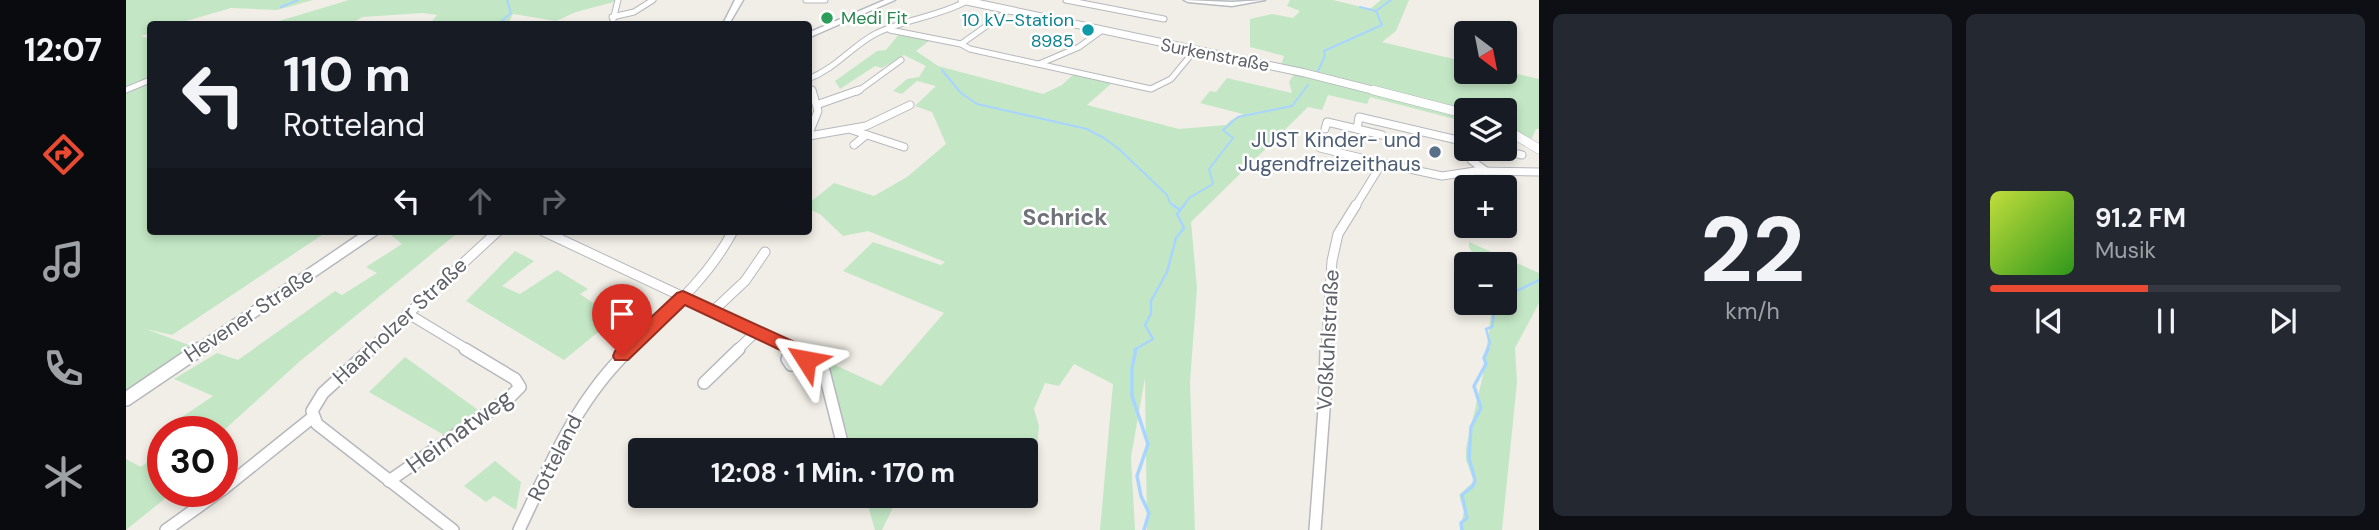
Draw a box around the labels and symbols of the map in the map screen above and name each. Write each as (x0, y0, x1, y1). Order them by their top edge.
place label: Medi Fit (841, 6, 908, 30)
place label: 10 kV-Station 8985 (962, 8, 1074, 53)
marker: Medi Fit (819, 10, 835, 26)
north arrow (1454, 21, 1517, 84)
marker: 10 kV-Station 8985 (1080, 22, 1096, 38)
street label: Surkenstraße (1159, 33, 1271, 77)
place label: JUST Kinder- und Jugendfreizeithaus (1238, 126, 1421, 178)
marker: JUST Kinder- und Jugendfreizeithaus (1427, 144, 1443, 160)
district label: Schrick (1022, 202, 1108, 232)
street label: Haarholzer Straße (327, 251, 473, 391)
street label: Hevener Straße (179, 261, 319, 369)
street label: Voßkuhlstraße (1310, 269, 1346, 411)
pin (592, 284, 652, 356)
position arrow (769, 323, 843, 397)
street label: Heimatweg (400, 382, 518, 480)
street label: Rotteland (521, 410, 589, 506)
speed limit sign: 30 (147, 416, 238, 507)

